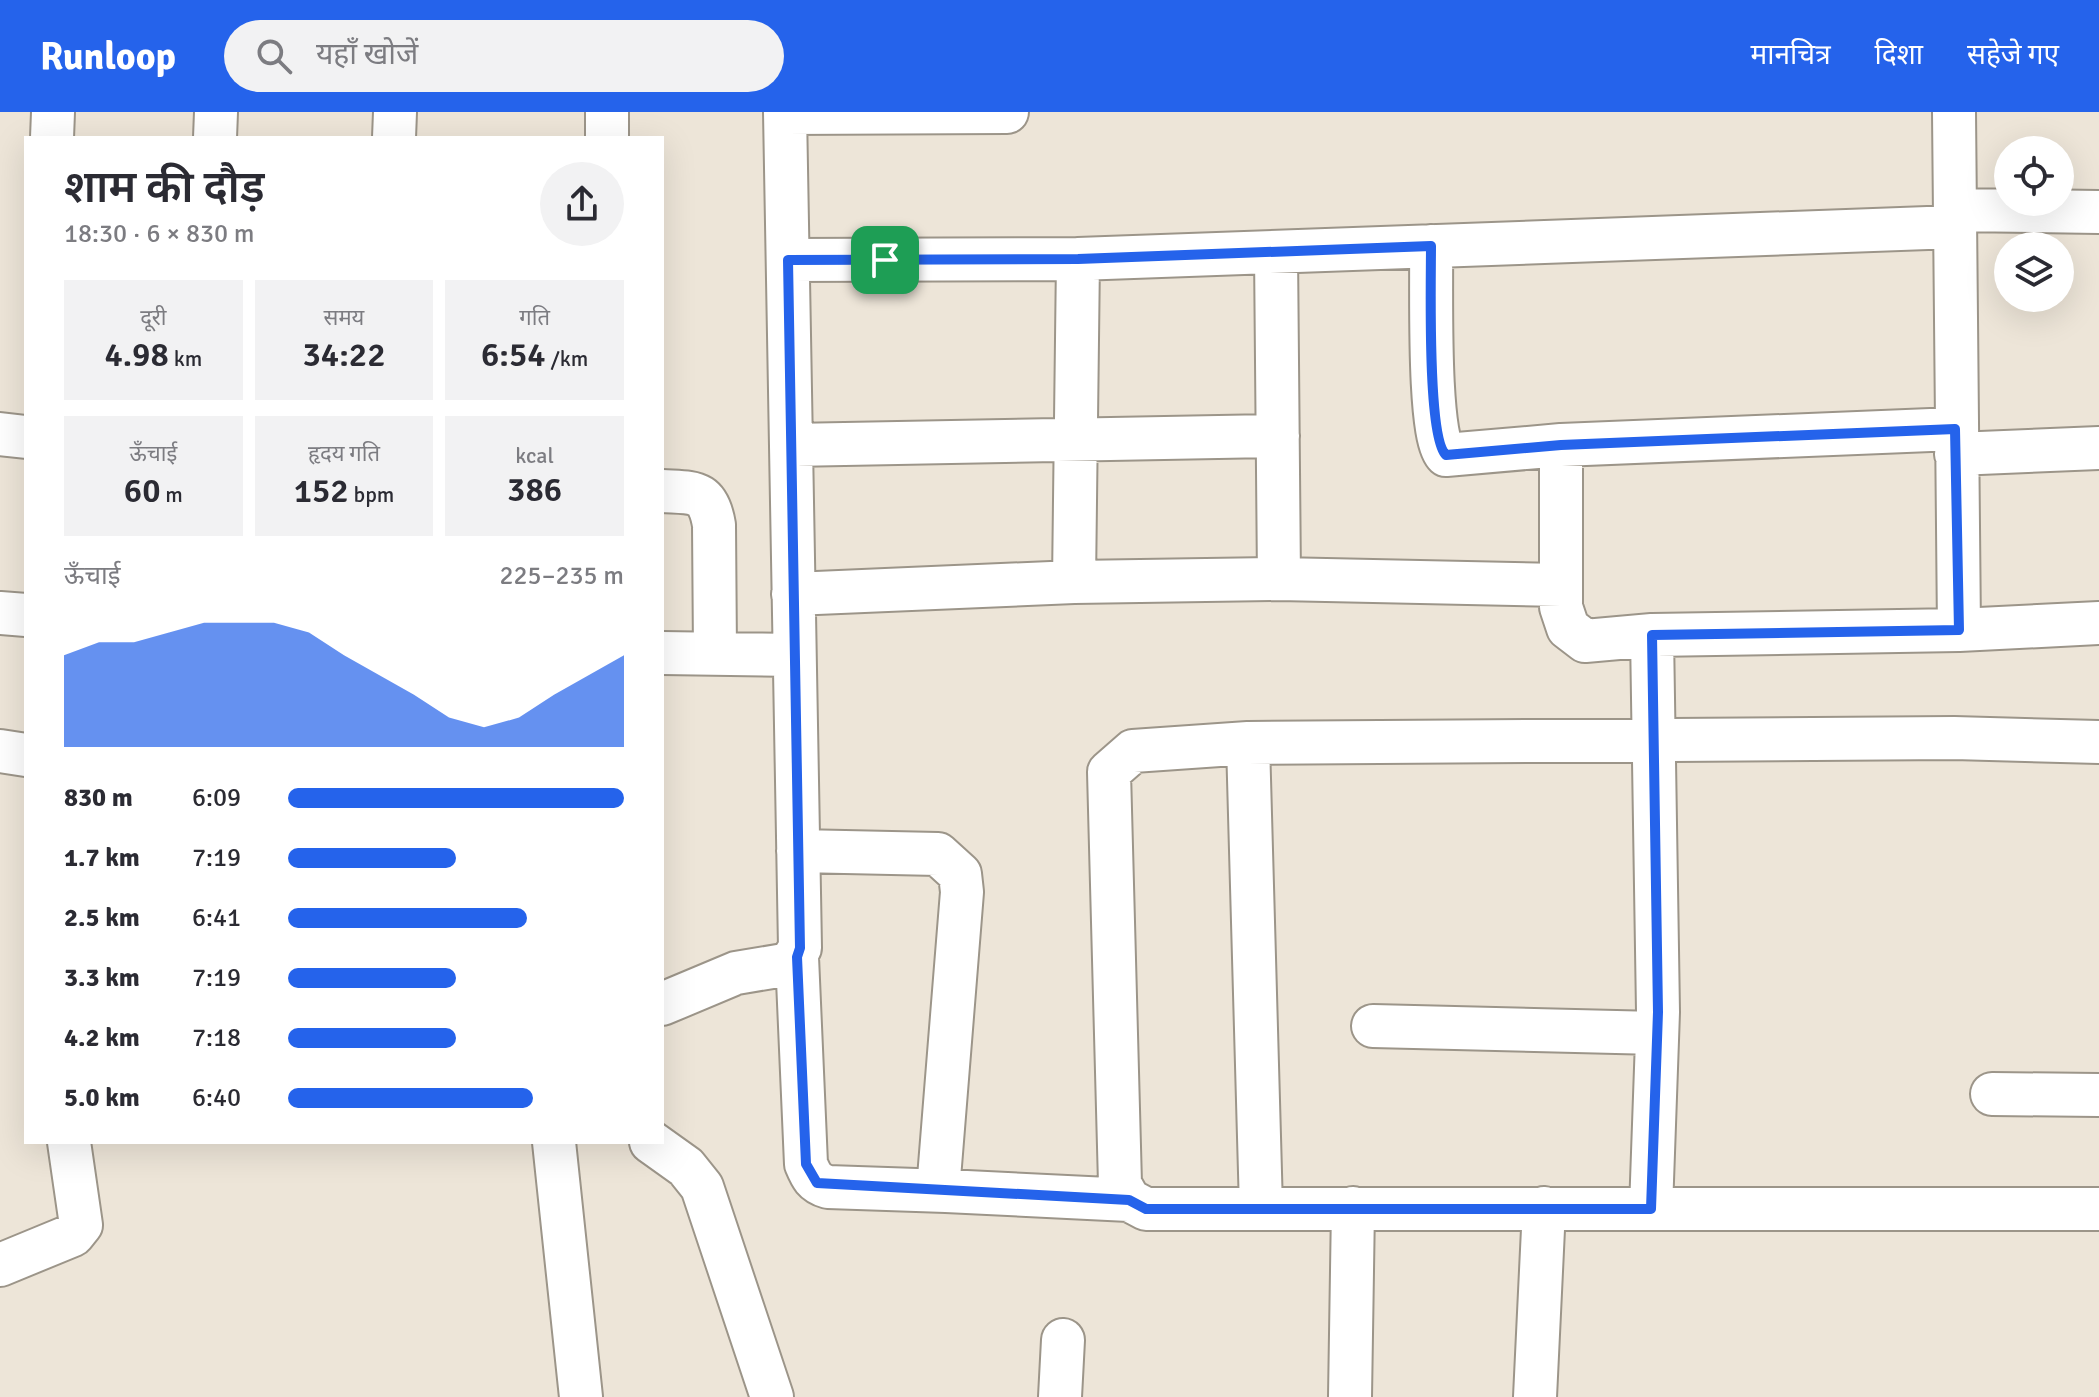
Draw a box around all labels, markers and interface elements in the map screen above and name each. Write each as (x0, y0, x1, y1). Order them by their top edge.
search box (224, 20, 784, 92)
text: Runloop (40, 33, 176, 80)
icon: search (252, 34, 296, 78)
text: यहाँ खोजें (316, 36, 418, 73)
text: मानचित्र (1751, 38, 1831, 72)
text: दिशा (1875, 38, 1923, 72)
text: सहेजे गए (1967, 38, 2059, 72)
map controls (1994, 136, 2074, 312)
button: locate (1994, 136, 2074, 216)
text: शाम की दौड़ (64, 161, 264, 215)
button: share (540, 162, 624, 246)
text: 18:30 · 6 × 830 m (64, 218, 255, 250)
pin (851, 226, 919, 294)
button: layers (1994, 232, 2074, 312)
icon: arrive (863, 238, 907, 282)
text: दूरी (140, 304, 167, 331)
text: समय (324, 304, 364, 331)
text: गति (519, 304, 550, 331)
text: 4.98 (104, 334, 169, 376)
text: 34:22 (302, 334, 386, 376)
text: 6:54 (481, 334, 546, 376)
text: km (169, 345, 202, 372)
text: /km (546, 345, 588, 372)
text: ऊँचाई (129, 440, 177, 467)
text: हृदय गति (308, 440, 380, 467)
text: kcal (515, 442, 554, 469)
text: 386 (507, 469, 562, 511)
text: 60 (124, 470, 161, 512)
text: 152 (294, 470, 349, 512)
text: m (161, 481, 183, 508)
text: bpm (349, 481, 394, 508)
text: ऊँचाई (64, 560, 120, 592)
text: 225–235 m (500, 560, 624, 592)
text: 830 m (64, 782, 133, 814)
text: 6:09 (192, 782, 241, 814)
text: 1.7 km (64, 842, 140, 874)
text: 7:19 (192, 842, 241, 874)
text: 2.5 km (64, 902, 140, 934)
text: 6:41 (192, 902, 241, 934)
text: 3.3 km (64, 962, 140, 994)
text: 7:19 (192, 962, 241, 994)
text: 4.2 km (64, 1022, 140, 1054)
text: 7:18 (192, 1022, 241, 1054)
text: 5.0 km (64, 1082, 140, 1114)
text: 6:40 (192, 1082, 241, 1114)

